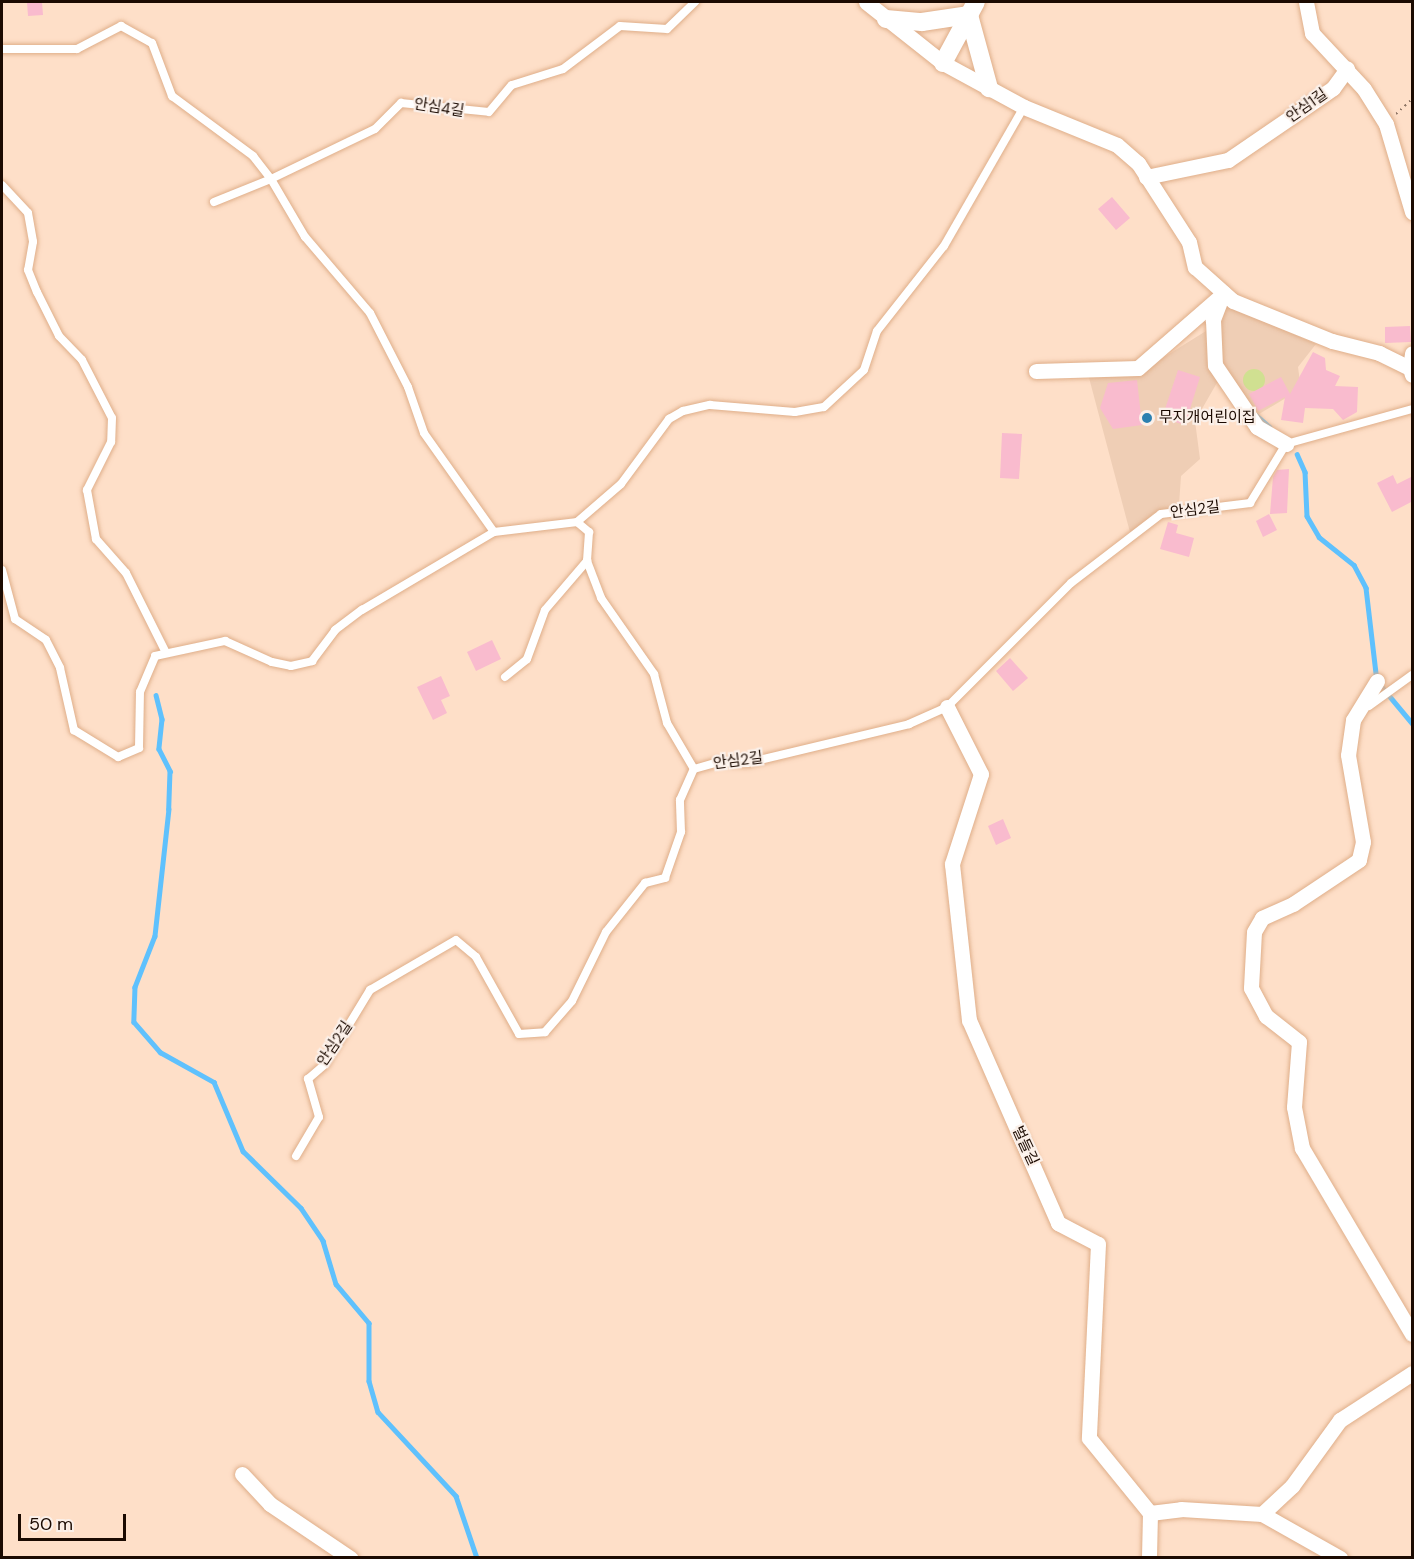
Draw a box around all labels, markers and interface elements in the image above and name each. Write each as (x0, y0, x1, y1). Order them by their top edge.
street label: 안심1길 (1283, 85, 1331, 127)
street label: 안심4길 (413, 95, 465, 121)
place label: 무지개어린이집 (1159, 409, 1256, 427)
marker: 무지개어린이집 (1140, 411, 1154, 425)
street label: 안심2길 (1169, 498, 1221, 522)
street label: 안심2길 (712, 749, 764, 773)
street label: 안심2길 (314, 1018, 356, 1070)
street label: 벌들길 (1008, 1123, 1042, 1169)
scale bar (21, 1502, 129, 1540)
text: 50 m (29, 1512, 73, 1536)

